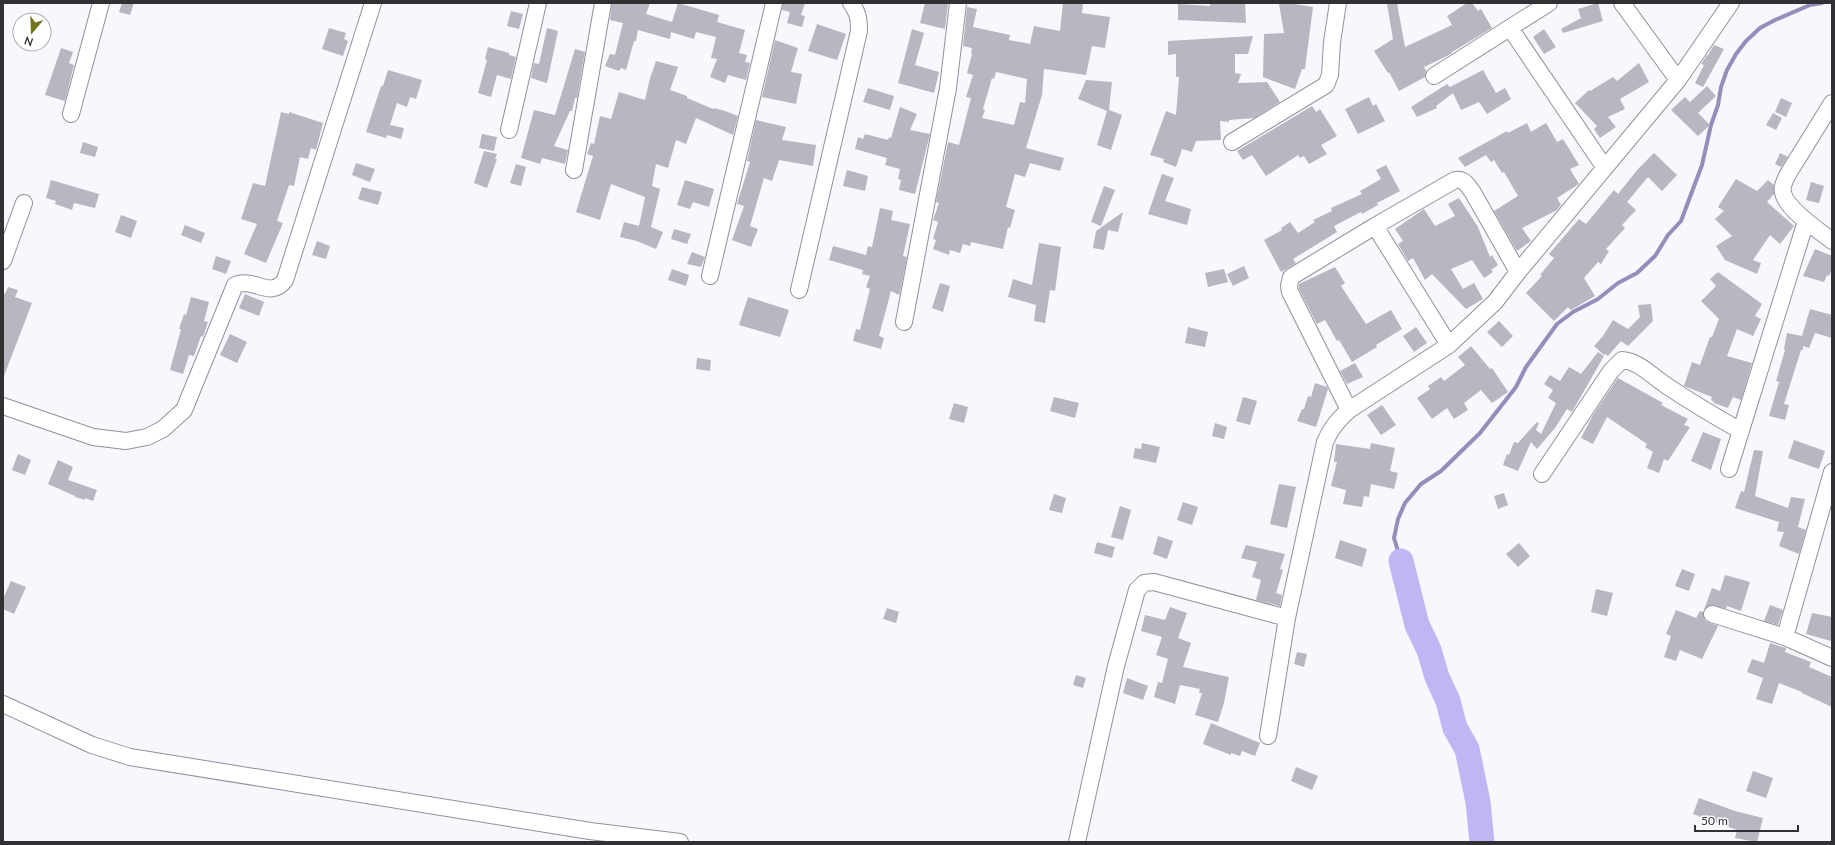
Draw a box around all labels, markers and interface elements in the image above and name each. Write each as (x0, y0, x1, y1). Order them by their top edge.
north arrow (12, 12, 52, 52)
text: N (22, 34, 35, 49)
scale bar (1695, 807, 1798, 833)
text: 50 m (1701, 813, 1728, 828)

